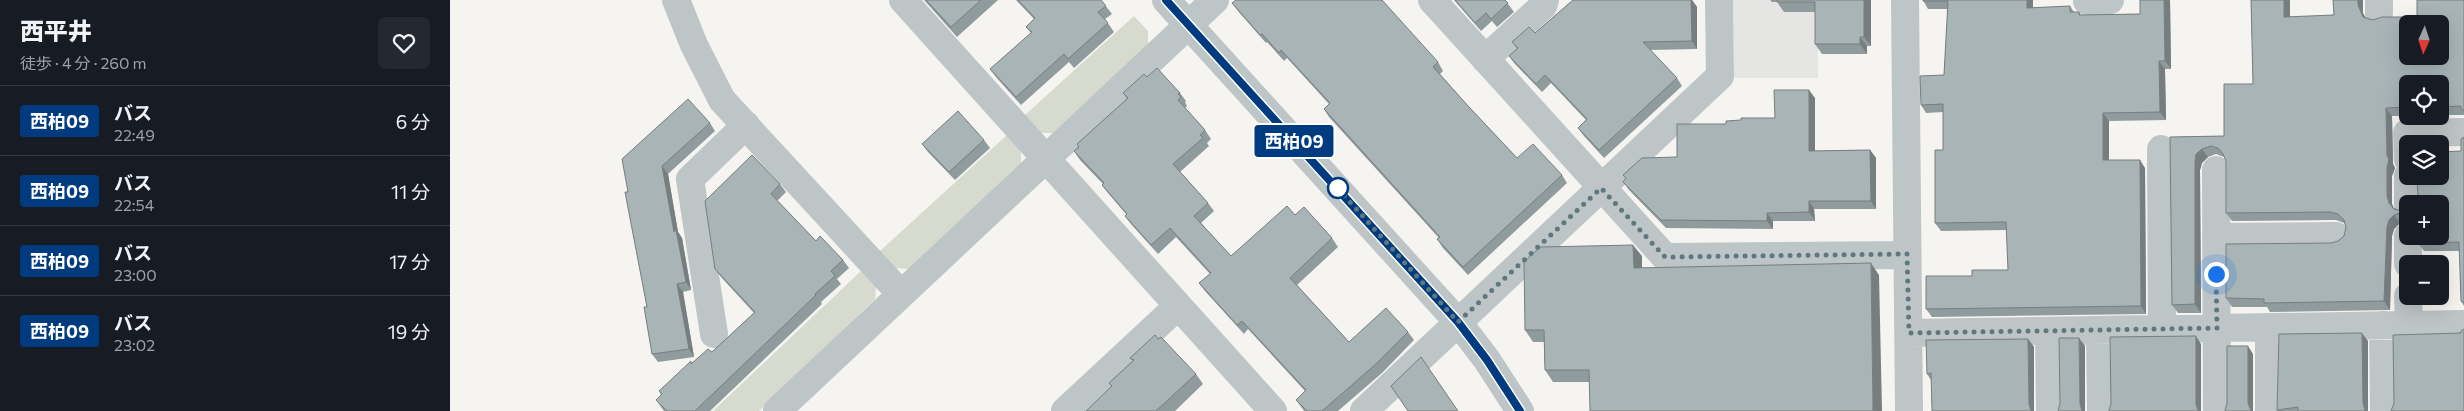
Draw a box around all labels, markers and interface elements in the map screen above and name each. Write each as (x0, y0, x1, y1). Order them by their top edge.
north arrow (2399, 15, 2449, 65)
map controls (2399, 15, 2449, 305)
text: 西平井 (20, 16, 92, 45)
button: heart (378, 17, 430, 69)
text: 徒歩 · 4 分 · 260 m (20, 53, 146, 72)
button: locate (2399, 75, 2449, 125)
text: バス (114, 101, 152, 124)
text: 西柏09 (30, 110, 89, 132)
text: 6 分 (396, 110, 430, 133)
text: 22:49 (114, 125, 155, 144)
line badge: 西柏09 (1259, 125, 1329, 157)
text: 西柏09 (1264, 130, 1324, 152)
button: layers (2399, 135, 2449, 185)
text: バス (114, 171, 152, 194)
unlabelled marker (1327, 177, 1349, 199)
text: 西柏09 (30, 180, 89, 202)
text: 11 分 (391, 180, 430, 203)
text: 22:54 (114, 195, 154, 214)
button: + (2399, 195, 2449, 245)
text: バス (114, 241, 152, 264)
text: 西柏09 (30, 250, 89, 272)
text: 17 分 (389, 250, 430, 273)
button: − (2399, 255, 2449, 305)
your location (2204, 262, 2229, 287)
text: 23:00 (114, 265, 157, 284)
text: バス (114, 311, 152, 334)
text: 西柏09 (30, 320, 89, 342)
text: 19 分 (388, 320, 430, 343)
text: 23:02 (114, 335, 155, 354)

